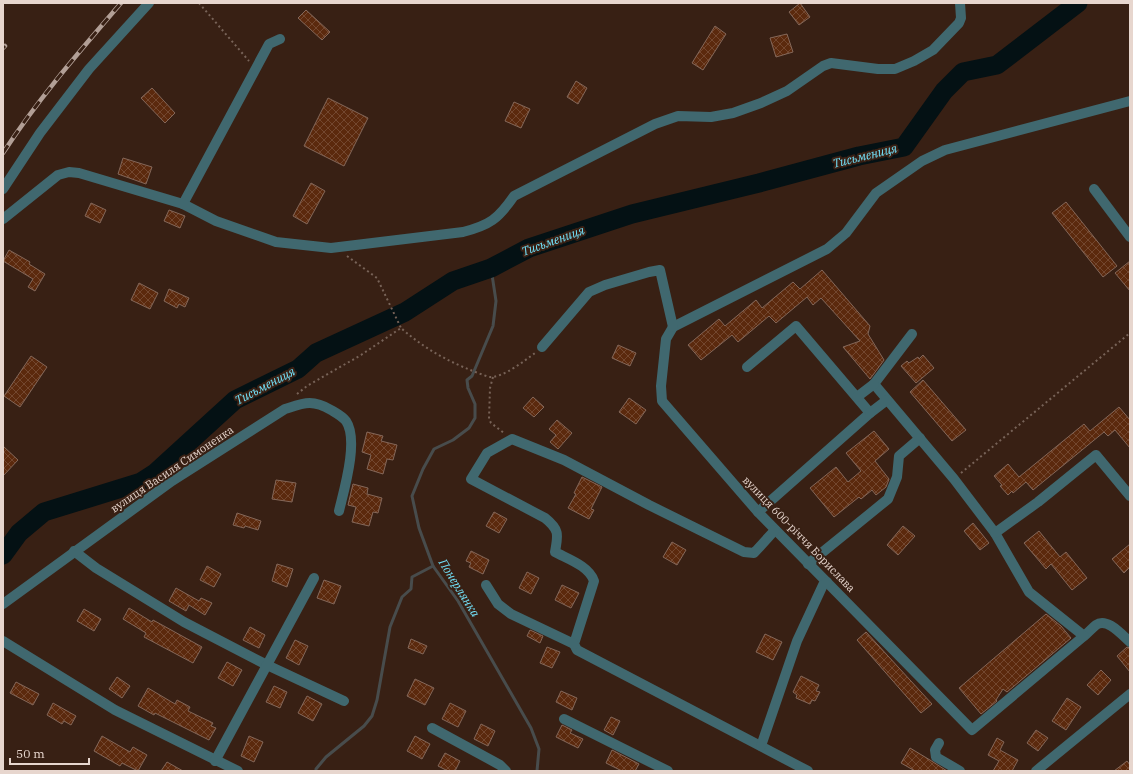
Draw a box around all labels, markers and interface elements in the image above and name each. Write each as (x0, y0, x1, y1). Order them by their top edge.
water label: Тисьмениця (831, 140, 899, 171)
water label: Тисьмениця (519, 222, 587, 259)
water label: Тисьмениця (232, 363, 298, 408)
street label: вулиця Василя Симоненка (108, 423, 236, 515)
street label: вулиця 600-річчя Борислава (740, 473, 858, 595)
water label: Понерлянка (435, 555, 484, 620)
scale bar (10, 740, 89, 766)
text: 50 m (16, 746, 45, 761)

